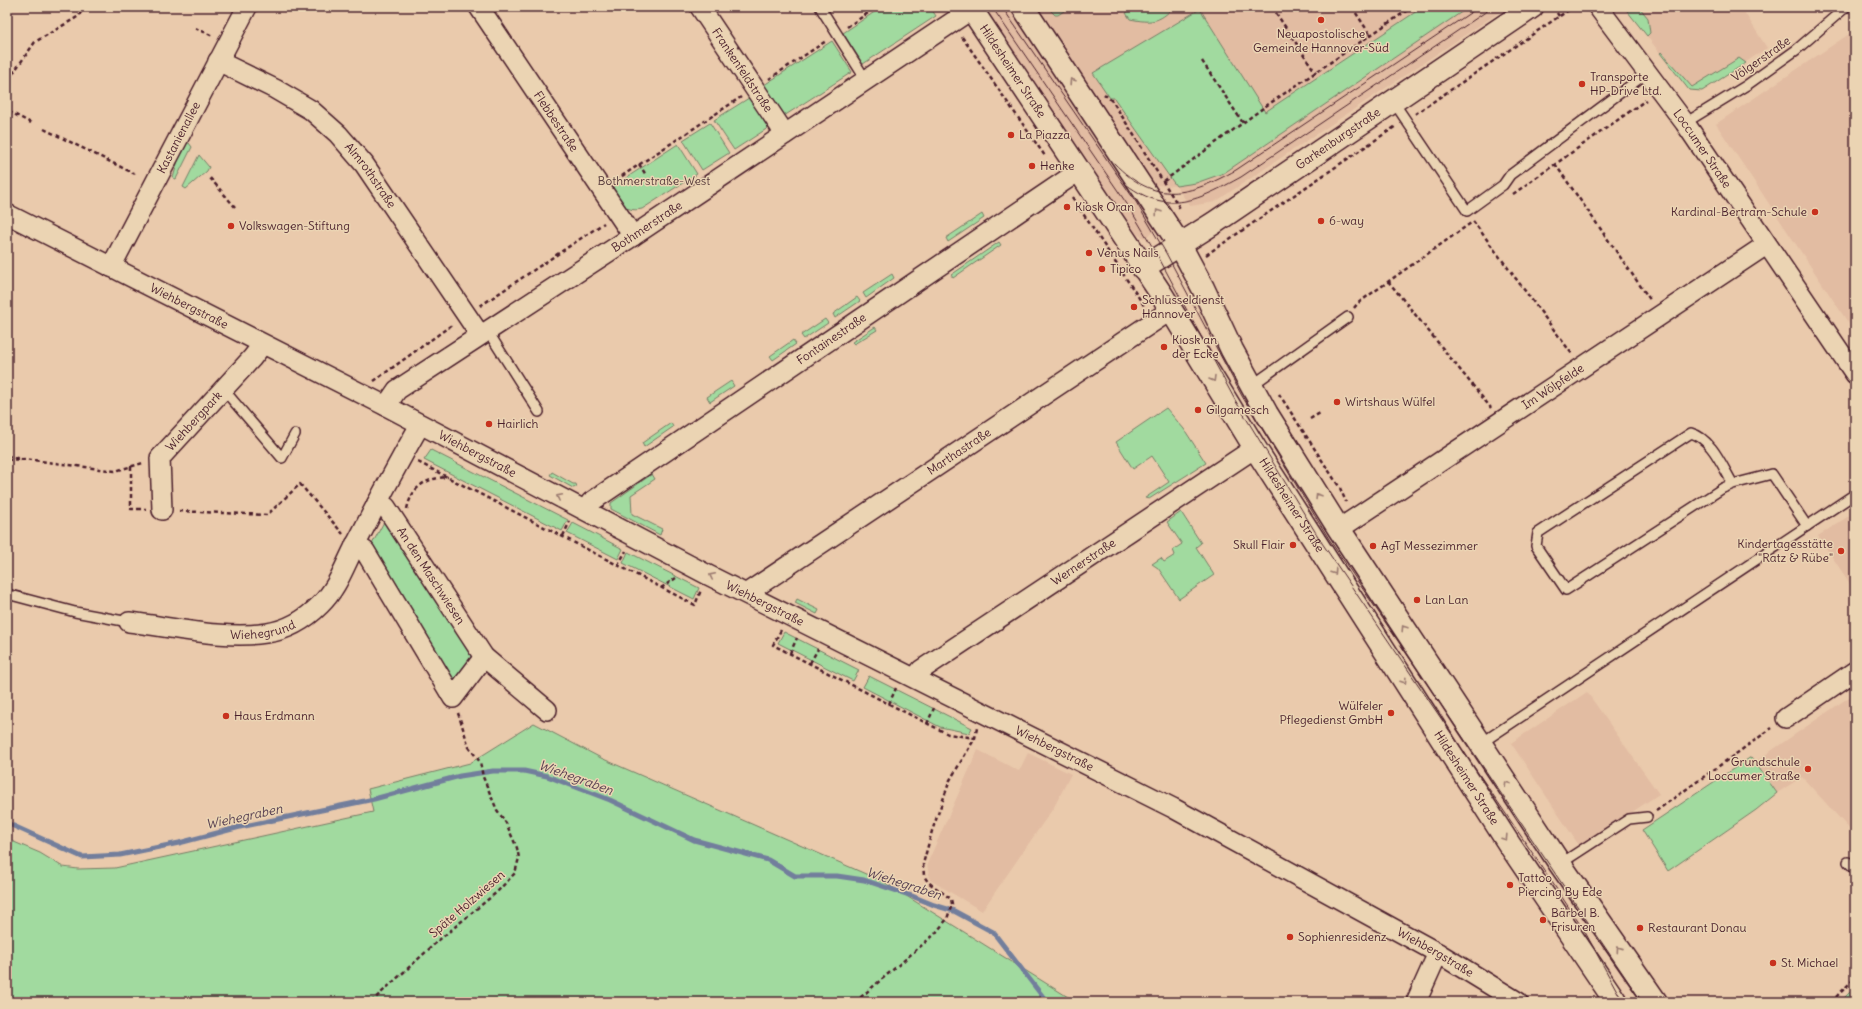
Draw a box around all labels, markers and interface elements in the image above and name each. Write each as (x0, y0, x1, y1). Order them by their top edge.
marker: Neuapostolische Gemeinde Hannover-Süd (1316, 15, 1326, 25)
street label: Hildesheimer Straße (977, 21, 1050, 120)
street label: Frankenfeldstraße (709, 25, 776, 115)
place label: Neuapostolische Gemeinde Hannover-Süd (1253, 26, 1389, 55)
street label: Völgerstraße (1728, 33, 1793, 84)
place label: Transporte HP-Drive Ltd. (1590, 69, 1662, 98)
one-way arrow (1070, 78, 1077, 85)
marker: Transporte HP-Drive Ltd. (1577, 79, 1587, 89)
street label: Flebbestraße (531, 88, 582, 154)
street label: Kastanienallee (153, 99, 203, 176)
street label: Garkenburgstraße (1293, 104, 1383, 172)
street label: Loccumer Straße (1670, 106, 1735, 191)
place label: La Piazza (1019, 127, 1070, 142)
marker: La Piazza (1006, 130, 1016, 140)
street label: Almrothstraße (342, 139, 400, 211)
place label: Henke (1040, 158, 1074, 173)
marker: Henke (1027, 161, 1037, 171)
park label: Bothmerstraße-West (598, 173, 710, 188)
street label: Bothmerstraße (609, 197, 685, 255)
place label: Kiosk Oran (1075, 199, 1134, 214)
marker: Kiosk Oran (1062, 202, 1072, 212)
place label: Kardinal-Bertram-Schule (1671, 204, 1807, 219)
marker: Kardinal-Bertram-Schule (1810, 207, 1820, 217)
one-way arrow (1156, 209, 1163, 216)
place label: 6-way (1329, 213, 1364, 228)
marker: 6-way (1316, 216, 1326, 226)
place label: Volkswagen-Stiftung (239, 218, 350, 233)
marker: Volkswagen-Stiftung (226, 221, 236, 231)
place label: Venus Nails (1097, 245, 1159, 260)
marker: Venus Nails (1084, 248, 1094, 258)
place label: Tipico (1110, 261, 1141, 276)
marker: Tipico (1097, 264, 1107, 274)
street label: Wiehbergstraße (148, 280, 231, 332)
place label: Schlüsseldienst Hannover (1142, 292, 1224, 321)
marker: Schlüsseldienst Hannover (1129, 302, 1139, 312)
street label: Fontainestraße (793, 310, 869, 367)
place label: Kiosk an der Ecke (1172, 332, 1219, 361)
marker: Kiosk an der Ecke (1159, 342, 1169, 352)
street label: Im Wölpfelde (1519, 360, 1587, 412)
one-way arrow (1208, 375, 1215, 382)
street label: Wiehbergpark (162, 388, 225, 454)
place label: Wirtshaus Wülfel (1345, 394, 1435, 409)
marker: Wirtshaus Wülfel (1332, 397, 1342, 407)
place label: Gilgamesch (1206, 402, 1269, 417)
marker: Gilgamesch (1193, 405, 1203, 415)
place label: Hairlich (497, 416, 539, 431)
marker: Hairlich (484, 419, 494, 429)
street label: Marthastraße (924, 424, 994, 478)
street label: Wiehbergstraße (436, 427, 519, 480)
street label: Hildesheimer Straße (1256, 455, 1328, 555)
one-way arrow (1316, 493, 1323, 500)
one-way arrow (556, 494, 564, 502)
street label: An den Maschwiesen (394, 524, 469, 627)
street label: Wernerstraße (1048, 535, 1118, 588)
place label: Kindertagesstätte "Ratz & Rübe" (1737, 536, 1833, 565)
place label: Skull Flair (1233, 537, 1285, 552)
place label: AgT Messezimmer (1381, 538, 1478, 553)
marker: Skull Flair (1288, 540, 1298, 550)
marker: AgT Messezimmer (1368, 541, 1378, 551)
marker: Kindertagesstätte "Ratz & Rübe" (1836, 546, 1846, 556)
one-way arrow (1329, 568, 1337, 575)
one-way arrow (709, 574, 716, 581)
street label: Wiehbergstraße (723, 577, 807, 629)
place label: Lan Lan (1425, 592, 1468, 607)
marker: Lan Lan (1412, 595, 1422, 605)
street label: Wiehegrund (230, 617, 298, 642)
one-way arrow (1401, 625, 1409, 632)
one-way arrow (1400, 677, 1407, 684)
place label: Wülfeler Pflegedienst GmbH (1280, 698, 1383, 727)
place label: Haus Erdmann (234, 708, 315, 723)
marker: Wülfeler Pflegedienst GmbH (1386, 708, 1396, 718)
marker: Haus Erdmann (221, 711, 231, 721)
street label: Wiehbergstraße (1013, 722, 1096, 774)
street label: Hildesheimer Straße (1431, 728, 1503, 827)
place label: Grundschule Loccumer Straße (1708, 754, 1800, 783)
water label: Wiehegraben (536, 756, 616, 799)
marker: Grundschule Loccumer Straße (1803, 764, 1813, 774)
one-way arrow (1504, 781, 1511, 788)
water label: Wiehegraben (204, 800, 284, 833)
one-way arrow (1500, 834, 1507, 841)
water label: Wiehegraben (864, 863, 944, 904)
street label: Späte Holzwiesen (426, 867, 507, 940)
place label: Tattoo Piercing By Ede (1518, 870, 1602, 899)
marker: Tattoo Piercing By Ede (1505, 880, 1515, 890)
place label: Bärbel B. Frisuren (1551, 905, 1600, 934)
marker: Bärbel B. Frisuren (1538, 915, 1548, 925)
place label: Restaurant Donau (1648, 920, 1747, 935)
marker: Restaurant Donau (1635, 923, 1645, 933)
street label: Wiehbergstraße (1395, 924, 1476, 980)
place label: Sophienresidenz (1298, 929, 1387, 944)
marker: Sophienresidenz (1285, 932, 1295, 942)
one-way arrow (1616, 946, 1624, 953)
place label: St. Michael (1781, 955, 1838, 970)
marker: St. Michael (1768, 958, 1778, 968)

